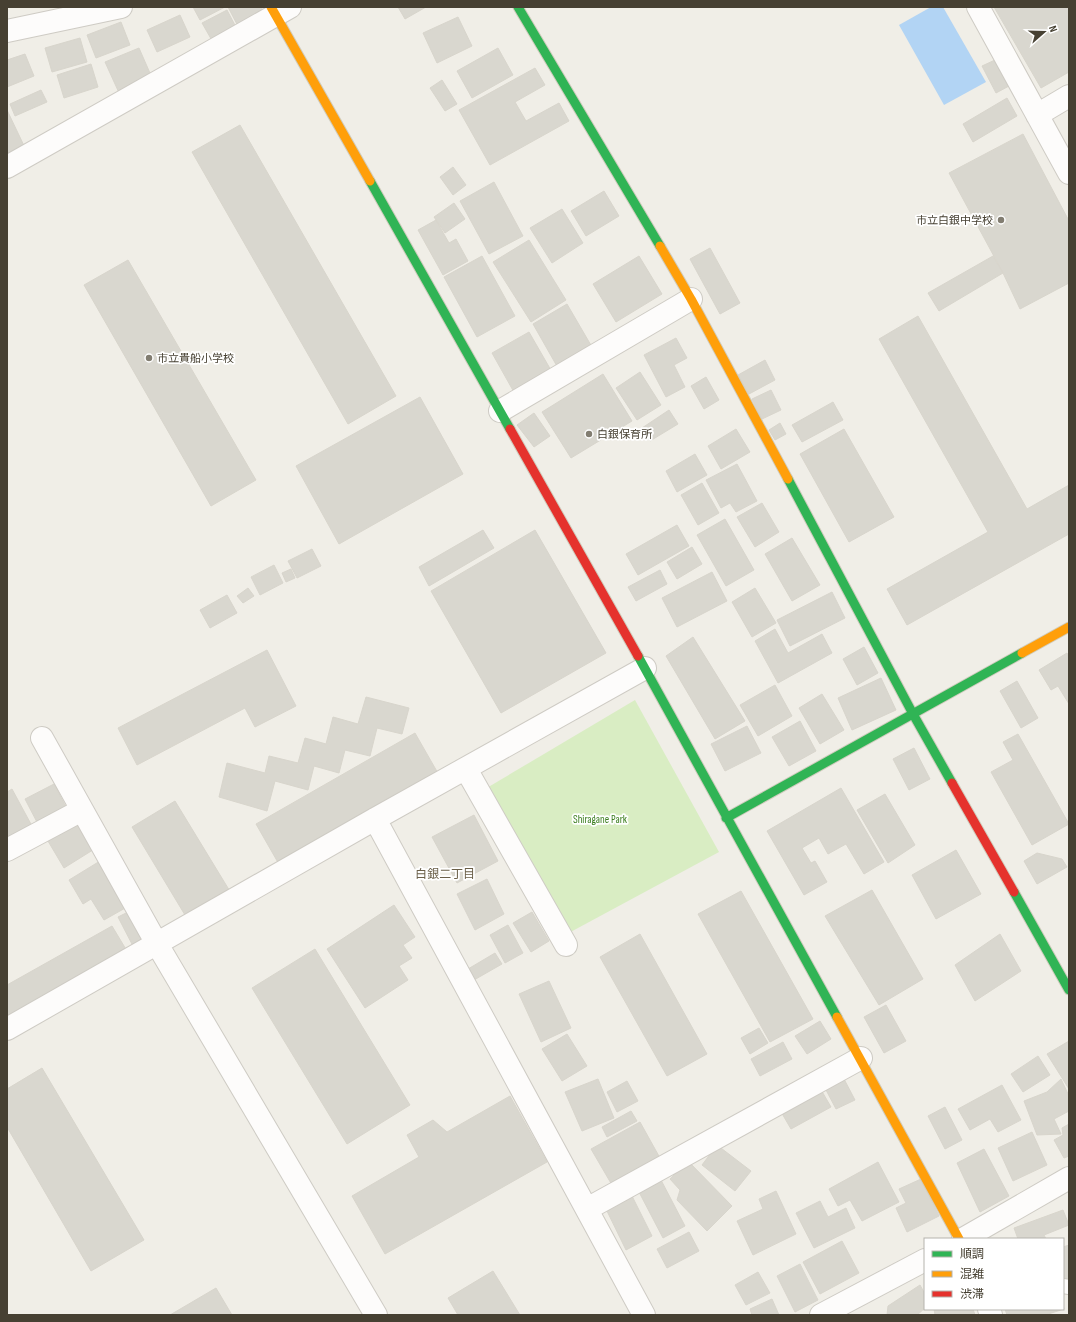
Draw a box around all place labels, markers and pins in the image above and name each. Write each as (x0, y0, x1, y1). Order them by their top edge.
place label: 市立白銀中学校 (916, 214, 993, 227)
marker: 市立白銀中学校 (996, 215, 1006, 225)
place label: 市立貴船小学校 (157, 352, 234, 365)
marker: 市立貴船小学校 (144, 353, 154, 363)
place label: 白銀保育所 (597, 428, 653, 441)
marker: 白銀保育所 (584, 429, 594, 439)

